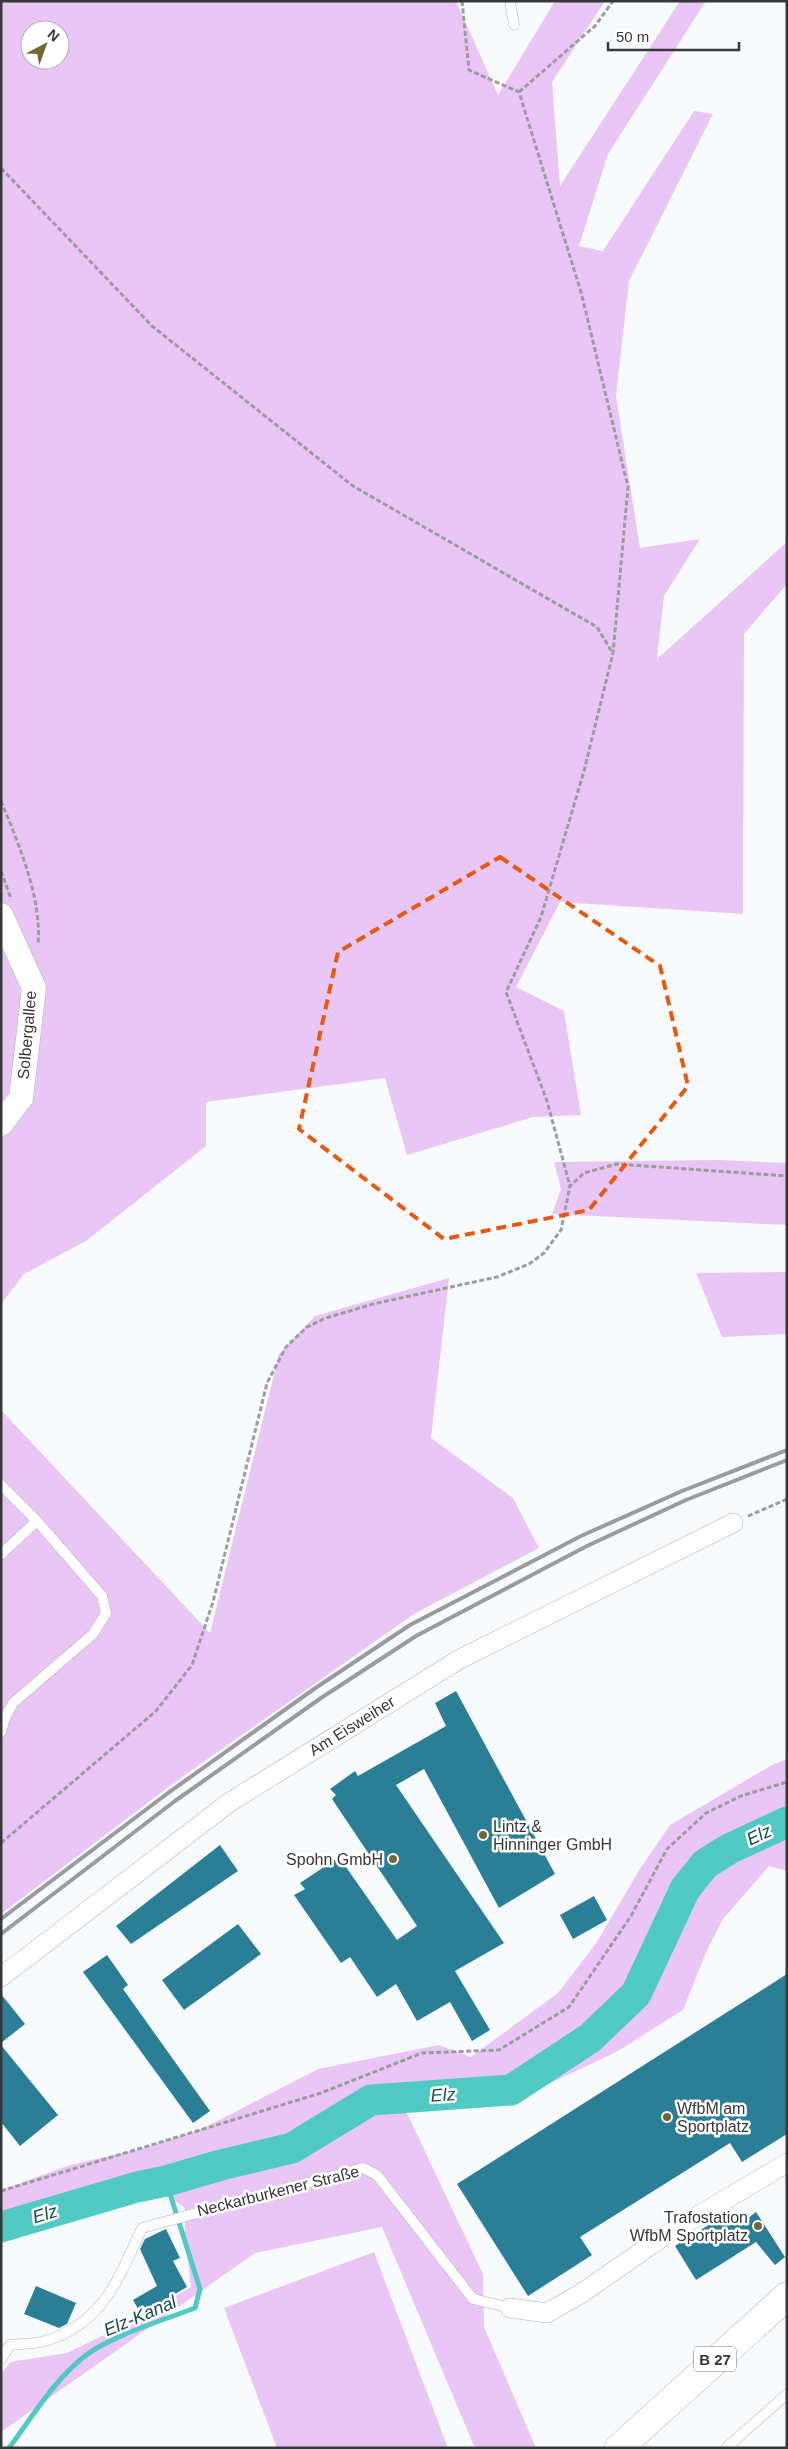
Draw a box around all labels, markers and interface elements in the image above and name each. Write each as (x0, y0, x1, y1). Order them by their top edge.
north arrow (20, 20, 70, 70)
scale bar (608, 20, 739, 52)
text: N (44, 26, 63, 45)
text: 50 m (616, 28, 649, 45)
street label: Solbergallee (15, 990, 39, 1080)
street label: Am Eisweiher (306, 1693, 399, 1759)
place label: Lintz & Hinninger GmbH (493, 1818, 612, 1853)
water label: Elz (743, 1821, 775, 1849)
marker: Lintz & Hinninger GmbH (477, 1829, 489, 1841)
place label: Spohn GmbH (286, 1851, 383, 1868)
marker: Spohn GmbH (387, 1853, 399, 1865)
water label: Elz (430, 2084, 456, 2106)
place label: WfbM am Sportplatz (677, 2100, 749, 2135)
marker: WfbM am Sportplatz (661, 2111, 673, 2123)
street label: Neckarburkener Straße (195, 2163, 361, 2219)
water label: Elz (30, 2201, 60, 2227)
place label: Trafostation WfbM Sportplatz (630, 2209, 748, 2244)
marker: Trafostation WfbM Sportplatz (752, 2220, 764, 2232)
water label: Elz-Kanal (101, 2291, 180, 2340)
road number: B 27 (694, 2346, 736, 2372)

